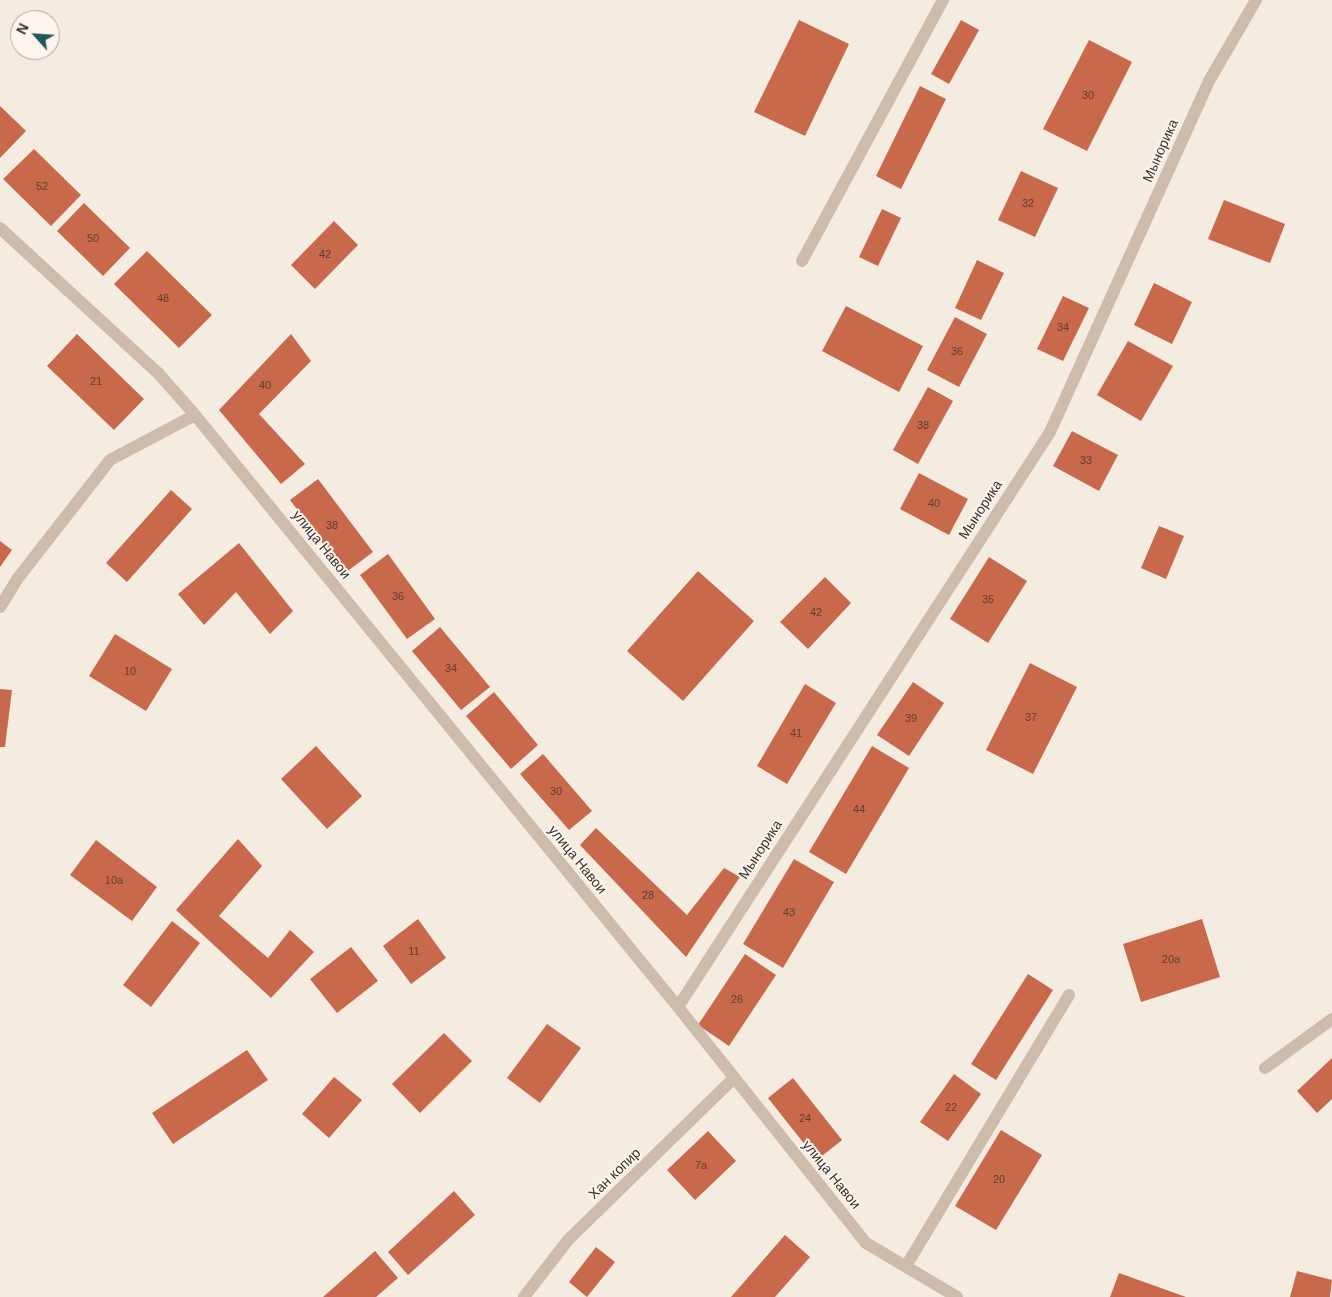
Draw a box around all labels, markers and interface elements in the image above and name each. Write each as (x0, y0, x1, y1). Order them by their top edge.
north arrow (10, 10, 60, 60)
text: N (13, 21, 32, 37)
house number: 30 (1082, 89, 1094, 103)
street label: Мынорика (1140, 117, 1182, 185)
house number: 52 (36, 180, 48, 194)
house number: 32 (1022, 197, 1034, 211)
house number: 50 (87, 232, 99, 246)
house number: 42 (319, 248, 331, 262)
house number: 48 (157, 292, 169, 306)
house number: 34 (1057, 321, 1069, 335)
house number: 36 (951, 345, 963, 359)
house number: 21 (90, 375, 102, 389)
house number: 40 (259, 379, 271, 393)
house number: 38 (917, 419, 929, 433)
house number: 33 (1080, 454, 1092, 468)
street label: Мынорика (956, 477, 1006, 543)
house number: 40 (928, 497, 940, 511)
street label: улица Навои (288, 507, 354, 583)
house number: 38 (326, 519, 338, 533)
house number: 36 (392, 590, 404, 604)
house number: 35 (982, 593, 994, 607)
house number: 42 (810, 606, 822, 620)
house number: 34 (445, 662, 457, 676)
house number: 10 (124, 665, 136, 679)
house number: 37 (1025, 711, 1037, 725)
house number: 39 (905, 712, 917, 726)
house number: 41 (790, 727, 802, 741)
house number: 30 (550, 785, 562, 799)
house number: 44 (853, 803, 865, 817)
street label: Мынорика (736, 817, 786, 883)
street label: улица Навои (544, 822, 610, 898)
house number: 10а (105, 874, 123, 888)
house number: 28 (642, 889, 654, 903)
house number: 43 (783, 906, 795, 920)
house number: 11 (408, 945, 420, 959)
house number: 20а (1162, 953, 1180, 967)
house number: 26 (731, 993, 743, 1007)
house number: 22 (945, 1101, 957, 1115)
house number: 24 (799, 1112, 811, 1126)
street label: улица Навои (798, 1137, 864, 1213)
street label: Хан копир (585, 1145, 645, 1203)
house number: 7а (695, 1159, 707, 1173)
house number: 20 (993, 1173, 1005, 1187)

